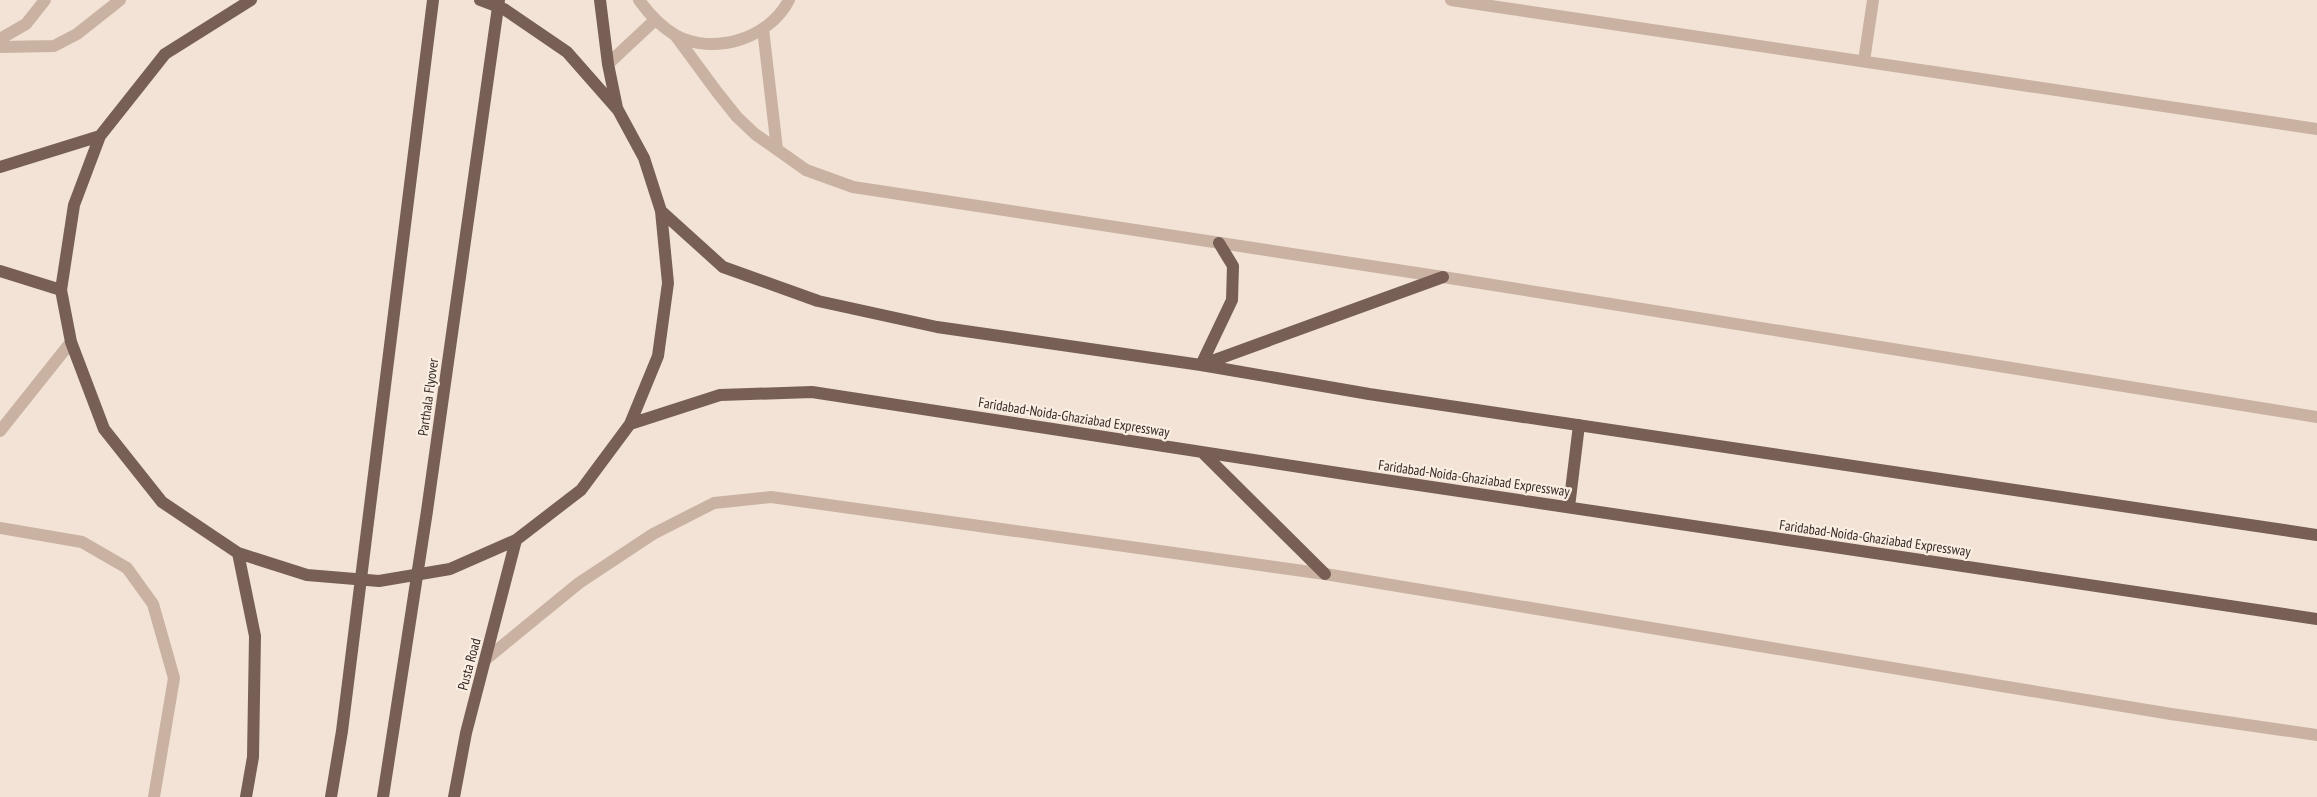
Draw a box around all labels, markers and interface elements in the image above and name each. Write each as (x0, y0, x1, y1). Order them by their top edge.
street label: Parthala Flyover (414, 357, 442, 437)
street label: Faridabad-Noida-Ghaziabad Expressway (977, 393, 1172, 441)
street label: Faridabad-Noida-Ghaziabad Expressway (1377, 456, 1572, 500)
street label: Faridabad-Noida-Ghaziabad Expressway (1778, 516, 1973, 560)
street label: Pusta Road (453, 636, 485, 692)

